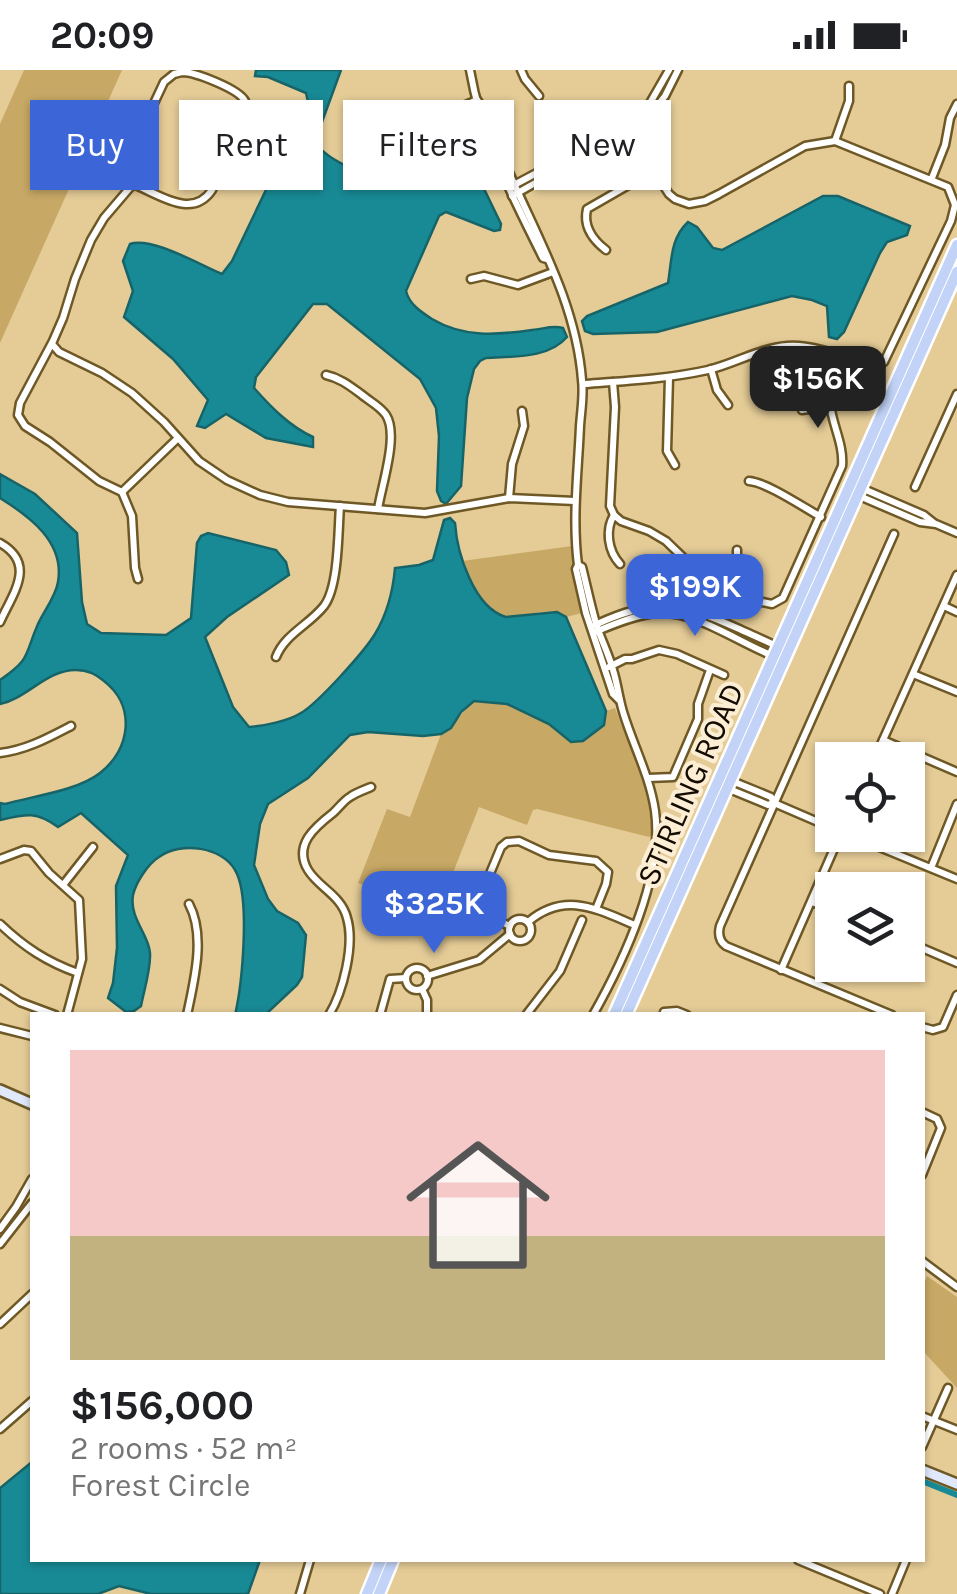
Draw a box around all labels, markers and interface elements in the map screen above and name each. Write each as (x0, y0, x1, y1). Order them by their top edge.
text: 20:09 (50, 13, 154, 58)
chip: Buy (30, 100, 159, 190)
chip: Rent (179, 100, 323, 190)
chip: Filters (343, 100, 514, 190)
chip: New (534, 100, 671, 190)
pin: $156K (748, 346, 888, 431)
text: $156K (772, 360, 864, 397)
pin: $199K (625, 554, 765, 639)
text: $199K (648, 568, 742, 605)
street label: STIRLING ROAD (629, 677, 752, 891)
map controls (815, 742, 925, 982)
button: locate (815, 742, 925, 852)
pin: $325K (364, 871, 504, 956)
button: layers (815, 872, 925, 982)
text: $325K (384, 885, 484, 922)
icon: home (388, 1115, 568, 1295)
text: $156,000 (70, 1380, 254, 1430)
text: 2 rooms · 52 m² (70, 1430, 297, 1467)
text: Forest Circle (70, 1467, 250, 1504)

